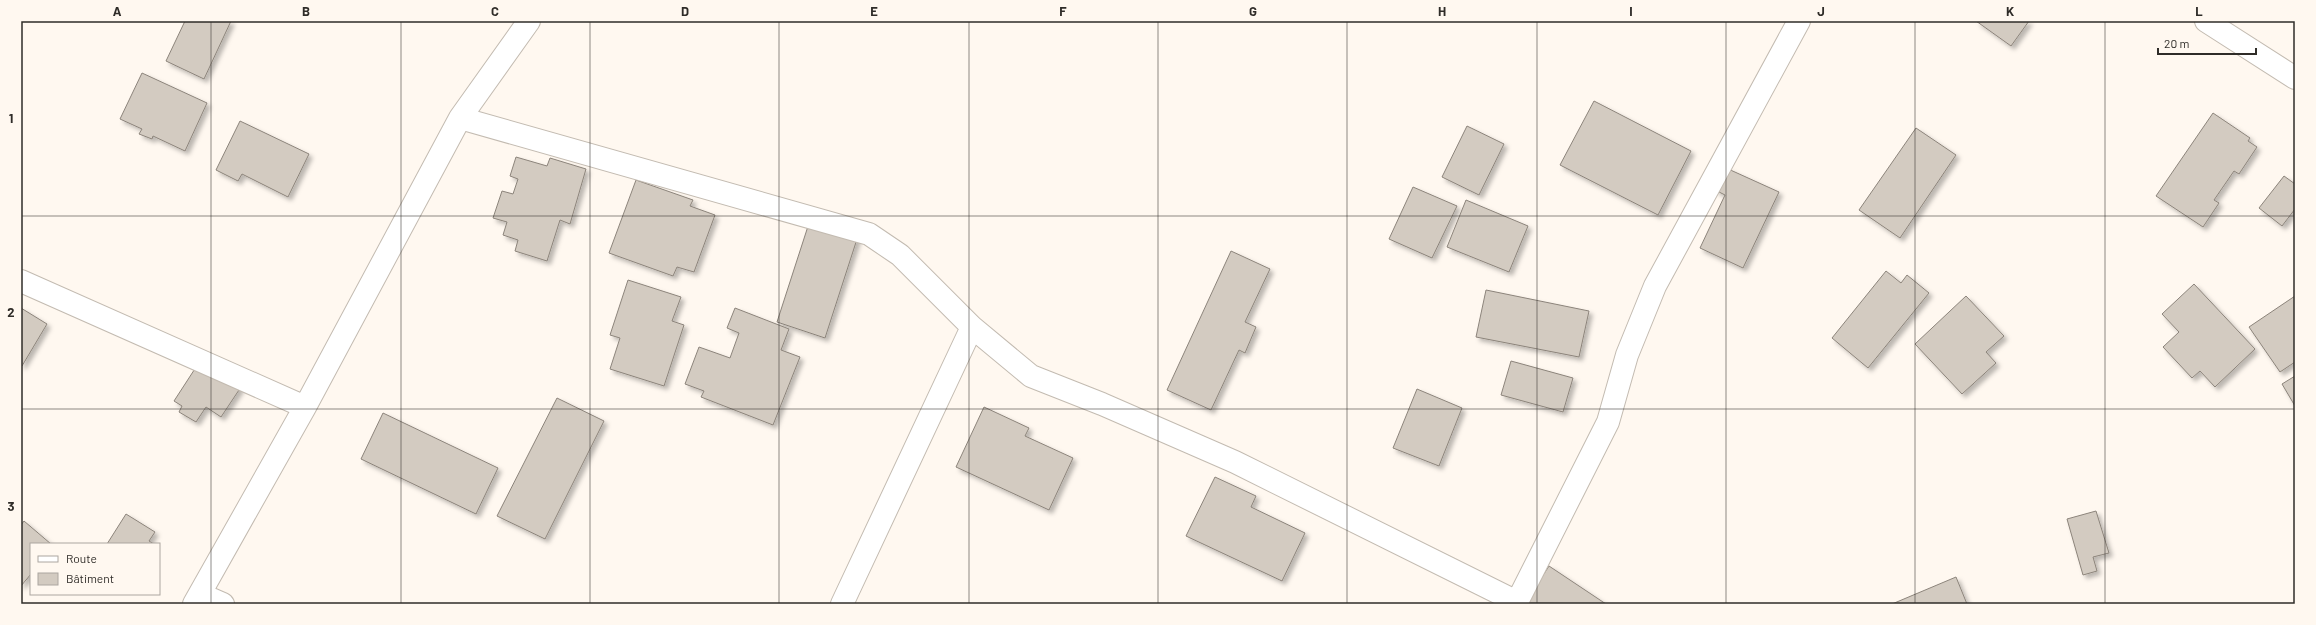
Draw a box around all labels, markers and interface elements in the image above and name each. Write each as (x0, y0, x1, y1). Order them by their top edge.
text: A (113, 3, 122, 19)
text: B (302, 3, 310, 19)
text: C (491, 3, 499, 19)
text: D (681, 3, 689, 19)
text: E (870, 3, 878, 19)
text: F (1059, 3, 1067, 19)
text: G (1249, 3, 1257, 19)
text: H (1438, 3, 1446, 19)
text: I (1629, 3, 1633, 19)
text: J (1817, 3, 1825, 19)
text: K (2006, 3, 2014, 19)
text: L (2195, 3, 2203, 19)
scale bar (2158, 30, 2256, 56)
text: 20 m (2164, 36, 2190, 50)
text: 1 (9, 110, 13, 126)
text: 2 (7, 304, 15, 320)
text: 3 (7, 498, 15, 514)
legend (30, 543, 160, 595)
text: Route (66, 551, 97, 565)
text: Bâtiment (66, 571, 114, 585)

